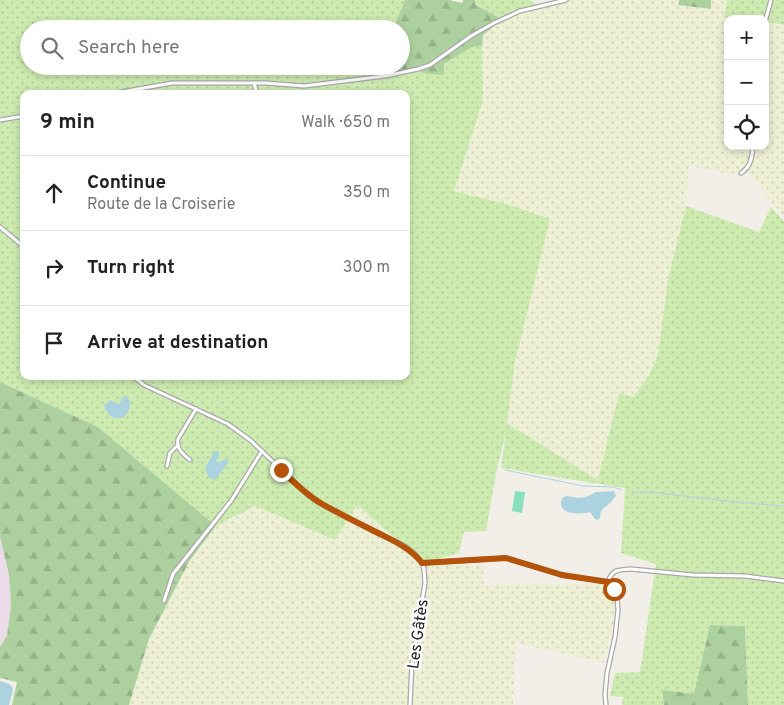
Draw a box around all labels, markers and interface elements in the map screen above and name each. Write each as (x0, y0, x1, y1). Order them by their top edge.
map controls (724, 15, 769, 150)
button: + (724, 15, 769, 60)
search box (20, 20, 410, 75)
icon: search (38, 34, 66, 62)
text: Search here (78, 36, 180, 60)
button: − (724, 60, 769, 105)
button: locate (724, 105, 769, 150)
text: 9 min (40, 109, 95, 136)
text: Walk · 650 m (301, 113, 390, 133)
text: Continue (87, 171, 166, 195)
icon: ahead (40, 179, 68, 207)
text: 350 m (343, 183, 390, 203)
text: Route de la Croiserie (87, 195, 235, 215)
icon: right (40, 254, 68, 282)
text: Turn right (87, 256, 175, 280)
text: 300 m (343, 258, 390, 278)
icon: arrive (40, 329, 68, 357)
text: Arrive at destination (87, 331, 268, 355)
route end (270, 459, 293, 482)
route start (603, 578, 626, 601)
street label: Les Gâtès (404, 598, 434, 670)

